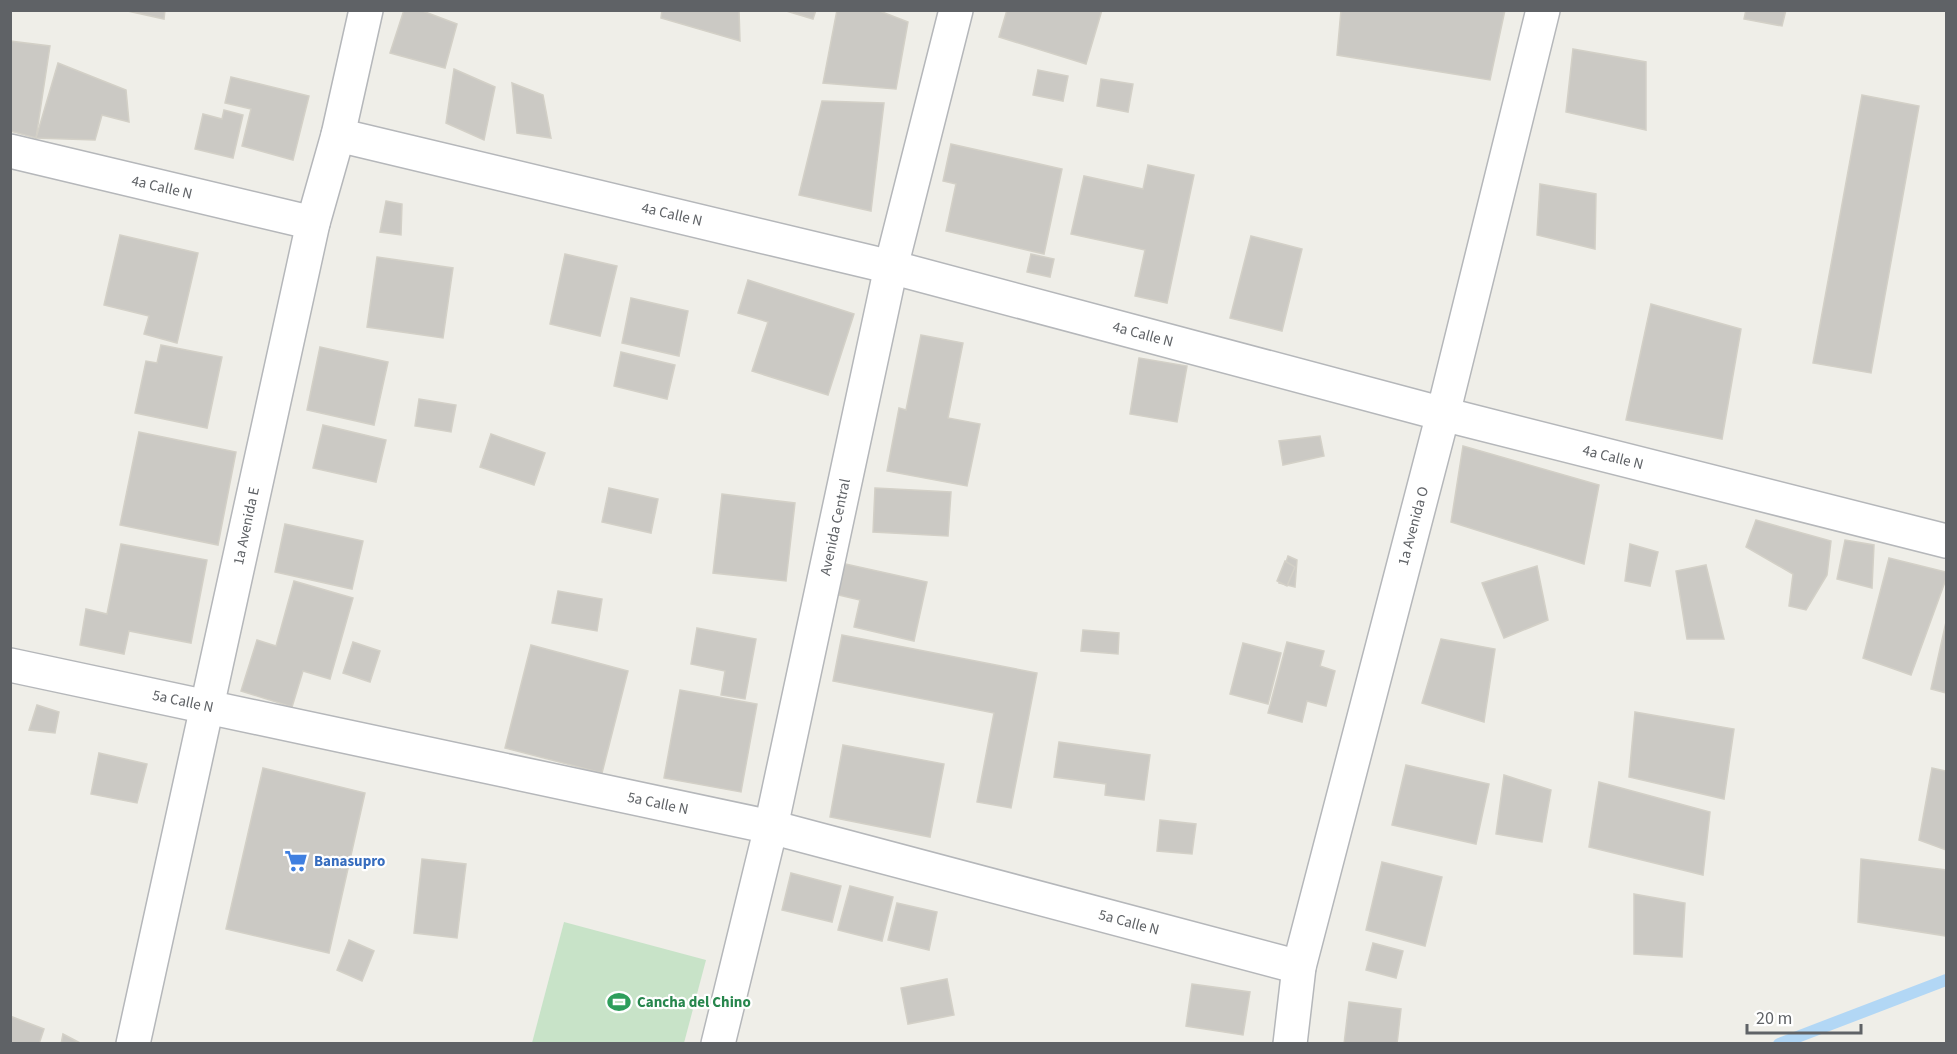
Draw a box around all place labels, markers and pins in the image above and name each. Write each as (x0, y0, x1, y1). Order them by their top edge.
supermarket icon: Banasupro (283, 848, 309, 874)
place label: Banasupro (314, 851, 385, 872)
sports icon: Cancha del Chino (606, 989, 632, 1015)
place label: Cancha del Chino (637, 992, 751, 1013)

